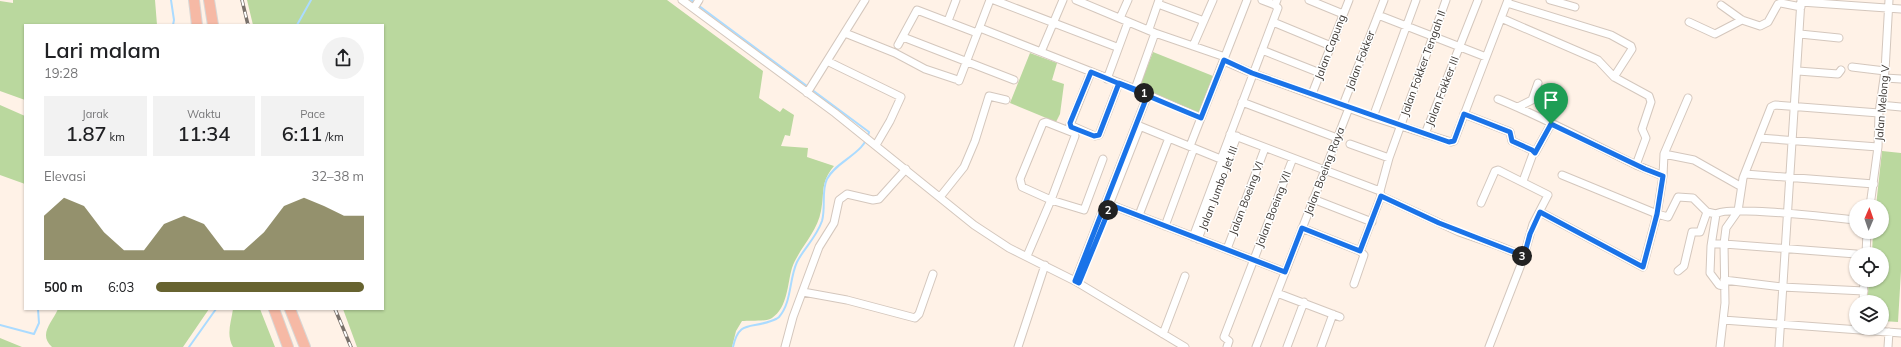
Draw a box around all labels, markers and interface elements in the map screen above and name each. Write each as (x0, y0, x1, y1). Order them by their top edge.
street label: Jalan Fokker Tengah II (1397, 8, 1449, 118)
street label: Jalan Capung (1311, 12, 1349, 82)
street label: Jalan Fokker (1342, 28, 1378, 92)
text: Lari malam (44, 36, 161, 64)
button: share (322, 37, 364, 79)
street label: Jalan Fokker III (1422, 54, 1462, 128)
street label: Jalan Melong V (1872, 64, 1892, 142)
text: 19:28 (44, 65, 78, 81)
pin: 1 (1134, 83, 1154, 103)
pin (1534, 83, 1568, 124)
text: 1 (1141, 86, 1147, 100)
icon: arrive (1540, 89, 1562, 111)
text: Jarak (82, 107, 109, 121)
text: Waktu (187, 107, 221, 121)
text: Pace (300, 107, 325, 121)
text: 1.87 (66, 121, 107, 146)
text: 11:34 (178, 121, 230, 146)
text: 6:11 (282, 121, 322, 146)
street label: Jalan Boeing Raya (1301, 125, 1347, 217)
text: km (107, 130, 125, 144)
text: /km (322, 130, 344, 144)
street label: Jalan Jumbo Jet III (1196, 144, 1240, 232)
street label: Jalan Boeing VI (1226, 159, 1266, 237)
text: Elevasi (44, 168, 86, 184)
text: 32–38 m (311, 168, 364, 184)
street label: Jalan Boeing VII (1252, 169, 1294, 249)
north arrow (1849, 199, 1889, 239)
map controls (1849, 199, 1889, 335)
pin: 2 (1098, 200, 1118, 220)
text: 2 (1105, 203, 1111, 217)
pin: 3 (1512, 246, 1532, 266)
button: locate (1849, 247, 1889, 287)
text: 3 (1519, 249, 1525, 263)
text: 500 m (44, 279, 83, 295)
text: 6:03 (108, 279, 134, 295)
button: layers (1849, 295, 1889, 335)

